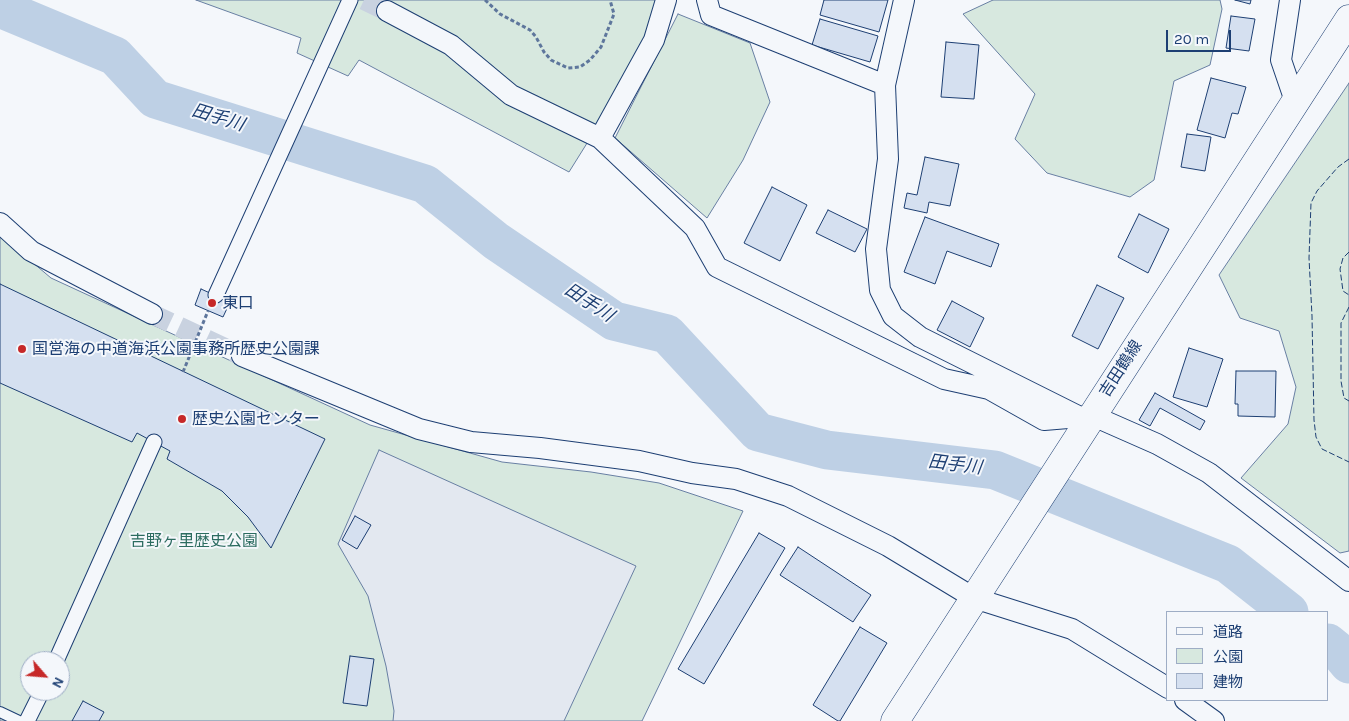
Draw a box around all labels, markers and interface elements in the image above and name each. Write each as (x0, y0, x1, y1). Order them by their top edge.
scale bar (1169, 20, 1234, 52)
text: 20 m (1174, 30, 1209, 48)
water label: 田手川 (189, 100, 247, 136)
water label: 田手川 (560, 279, 618, 327)
place label: 東口 (222, 293, 254, 313)
marker: 東口 (206, 297, 218, 309)
street label: 吉田鶴線 (1096, 337, 1146, 401)
place label: 国営海の中道海浜公園事務所歴史公園課 (32, 339, 320, 359)
marker: 国営海の中道海浜公園事務所歴史公園課 (16, 343, 28, 355)
place label: 歴史公園センター (192, 409, 320, 429)
marker: 歴史公園センター (176, 413, 188, 425)
water label: 田手川 (927, 451, 983, 479)
park label: 吉野ヶ里歴史公園 (130, 531, 258, 551)
legend (1166, 611, 1329, 701)
text: 道路 (1213, 623, 1243, 641)
text: 公園 (1213, 648, 1243, 666)
north arrow (20, 651, 70, 701)
text: 建物 (1213, 673, 1243, 691)
text: N (48, 674, 68, 691)

